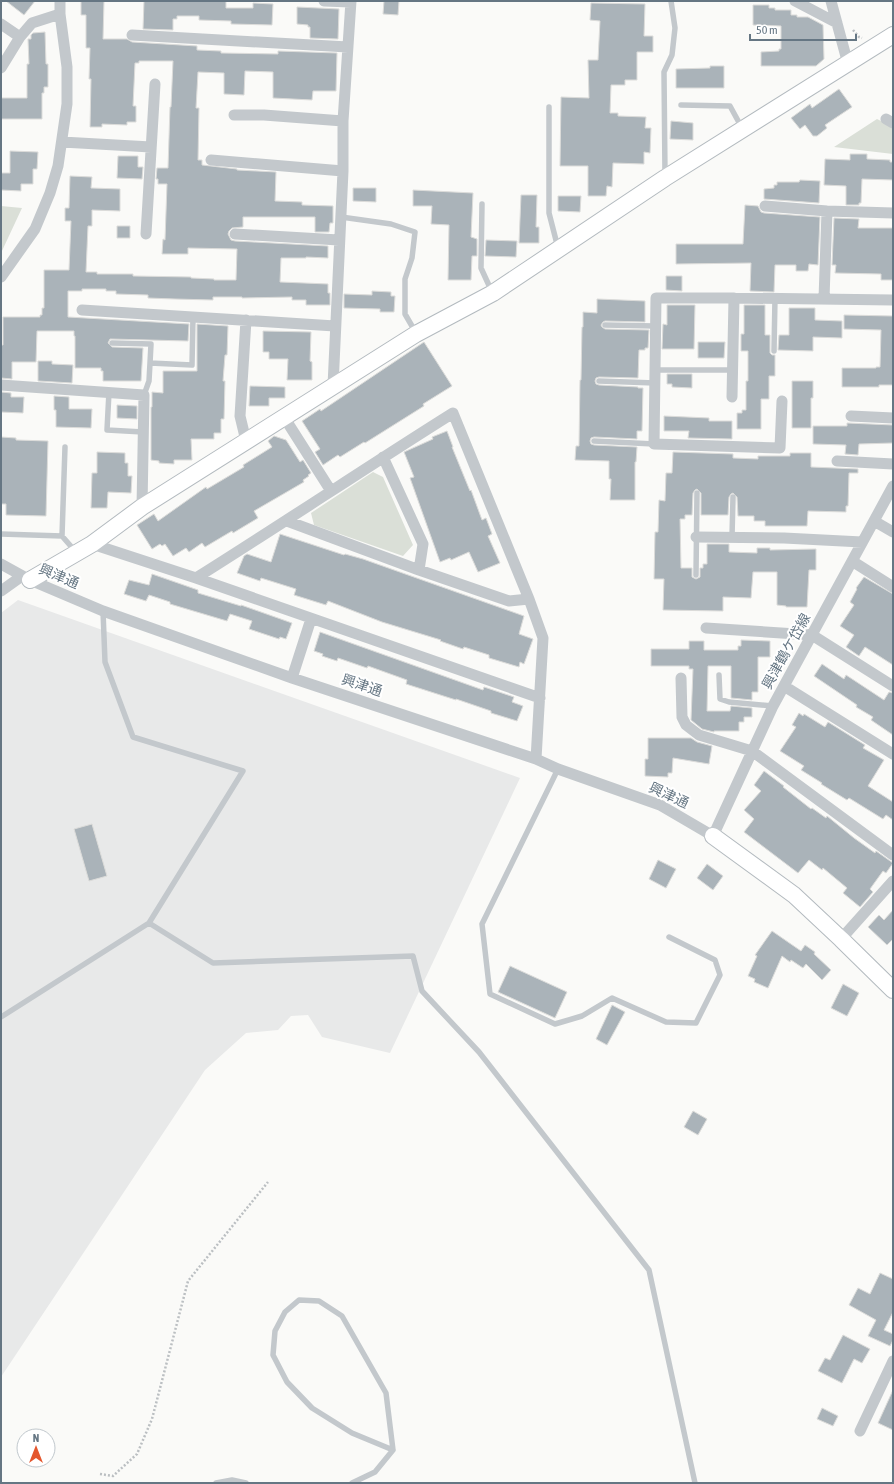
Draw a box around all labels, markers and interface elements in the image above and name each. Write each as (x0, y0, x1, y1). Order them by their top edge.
scale bar (750, 16, 856, 42)
text: 50 m (756, 23, 778, 37)
street label: 興津通 (37, 560, 81, 592)
street label: 興津鶴ケ岱線 (759, 610, 813, 692)
street label: 興津通 (340, 671, 384, 699)
street label: 興津通 (647, 779, 691, 811)
north arrow (16, 1428, 56, 1468)
text: N (33, 1432, 39, 1444)

